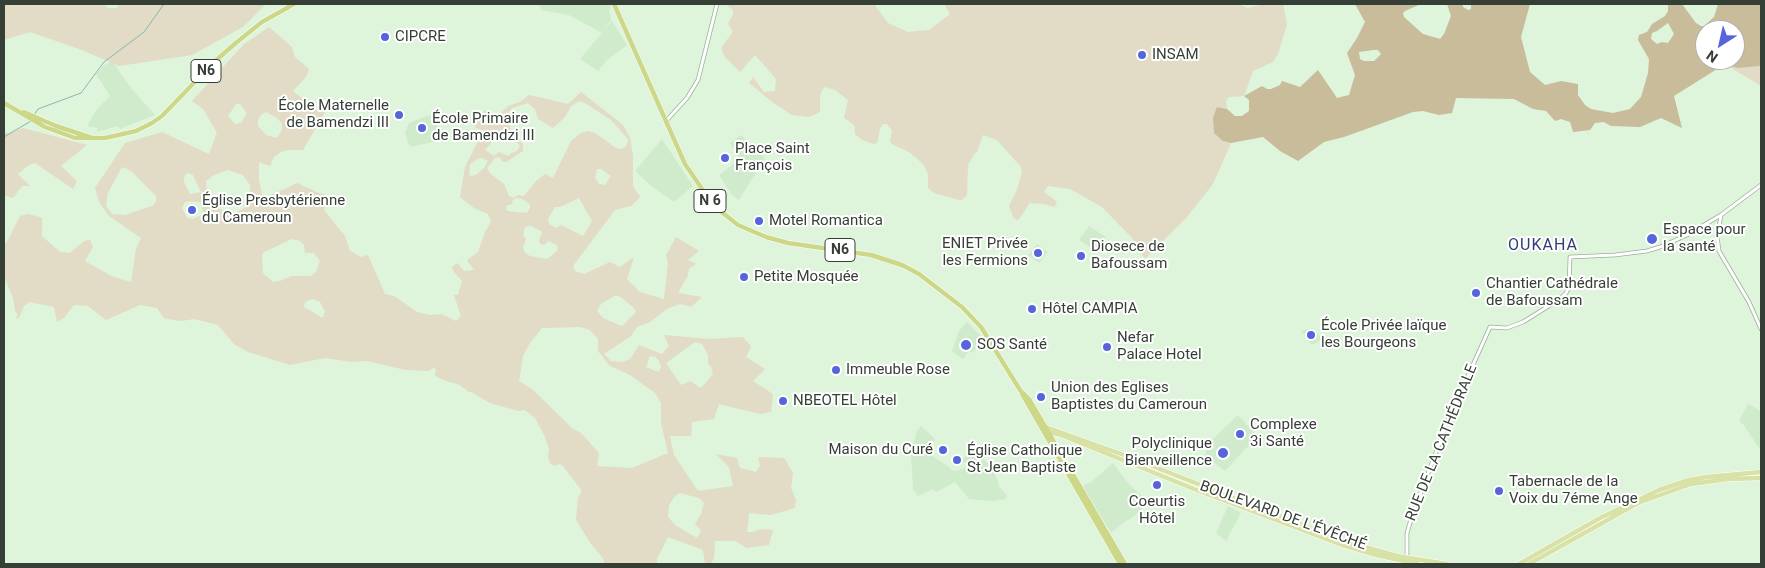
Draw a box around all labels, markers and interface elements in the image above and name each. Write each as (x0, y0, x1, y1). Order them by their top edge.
north arrow (1695, 20, 1745, 70)
place label: CIPCRE (395, 28, 446, 46)
marker: CIPCRE (379, 31, 391, 43)
place label: INSAM (1152, 46, 1199, 64)
text: N (1703, 47, 1721, 66)
marker: INSAM (1136, 49, 1148, 61)
road number: N6 (191, 59, 221, 82)
place label: École Maternelle de Bamendzi III (278, 97, 389, 132)
marker: École Maternelle de Bamendzi III (393, 109, 405, 121)
place label: École Primaire de Bamendzi III (432, 110, 535, 145)
marker: École Primaire de Bamendzi III (416, 122, 428, 134)
place label: Place Saint François (735, 140, 810, 175)
marker: Place Saint François (719, 152, 731, 164)
road number: N 6 (694, 190, 726, 212)
place label: Église Presbytérienne du Cameroun (202, 192, 345, 227)
marker: Église Presbytérienne du Cameroun (186, 204, 198, 216)
place label: Motel Romantica (769, 212, 883, 230)
marker: Motel Romantica (753, 215, 765, 227)
place label: Espace pour la santé (1663, 221, 1746, 256)
marker: Espace pour la santé (1645, 232, 1659, 246)
place label: ENIET Privée les Fermions (942, 235, 1028, 270)
district label: OUKAHA (1507, 236, 1579, 256)
road number: N6 (825, 238, 855, 262)
place label: Diosece de Bafoussam (1091, 238, 1167, 273)
marker: ENIET Privée les Fermions (1032, 247, 1044, 259)
marker: Diosece de Bafoussam (1075, 250, 1087, 262)
place label: Petite Mosquée (754, 268, 859, 286)
marker: Petite Mosquée (738, 271, 750, 283)
place label: Chantier Cathédrale de Bafoussam (1486, 275, 1618, 310)
marker: Chantier Cathédrale de Bafoussam (1470, 287, 1482, 299)
place label: Hôtel CAMPIA (1042, 300, 1138, 318)
marker: Hôtel CAMPIA (1026, 303, 1038, 315)
place label: École Privée laïque les Bourgeons (1321, 317, 1446, 352)
place label: Nefar Palace Hotel (1117, 329, 1202, 364)
marker: École Privée laïque les Bourgeons (1305, 329, 1317, 341)
place label: SOS Santé (977, 336, 1047, 354)
marker: SOS Santé (959, 338, 973, 352)
marker: Nefar Palace Hotel (1101, 341, 1113, 353)
place label: Immeuble Rose (846, 361, 950, 379)
street label: RUE DE LA CATHÉDRALE (1402, 362, 1482, 524)
marker: Immeuble Rose (830, 364, 842, 376)
place label: Union des Eglises Baptistes du Cameroun (1051, 379, 1207, 414)
marker: Union des Eglises Baptistes du Cameroun (1035, 391, 1047, 403)
place label: NBEOTEL Hôtel (793, 392, 897, 410)
marker: NBEOTEL Hôtel (777, 395, 789, 407)
place label: Complexe 3i Santé (1250, 416, 1317, 451)
marker: Complexe 3i Santé (1234, 428, 1246, 440)
place label: Polyclinique Bienveillence (1125, 435, 1212, 470)
place label: Maison du Curé (828, 441, 933, 459)
place label: Église Catholique St Jean Baptiste (967, 442, 1082, 477)
marker: Maison du Curé (937, 444, 949, 456)
marker: Polyclinique Bienveillence (1216, 446, 1230, 460)
marker: Église Catholique St Jean Baptiste (951, 454, 963, 466)
place label: Tabernacle de la Voix du 7éme Ange (1509, 473, 1638, 508)
street label: BOULEVARD DE L'ÉVÊCHÉ (1197, 477, 1369, 555)
marker: Coeurtis Hôtel (1151, 479, 1163, 491)
marker: Tabernacle de la Voix du 7éme Ange (1493, 485, 1505, 497)
place label: Coeurtis Hôtel (1129, 493, 1185, 528)

